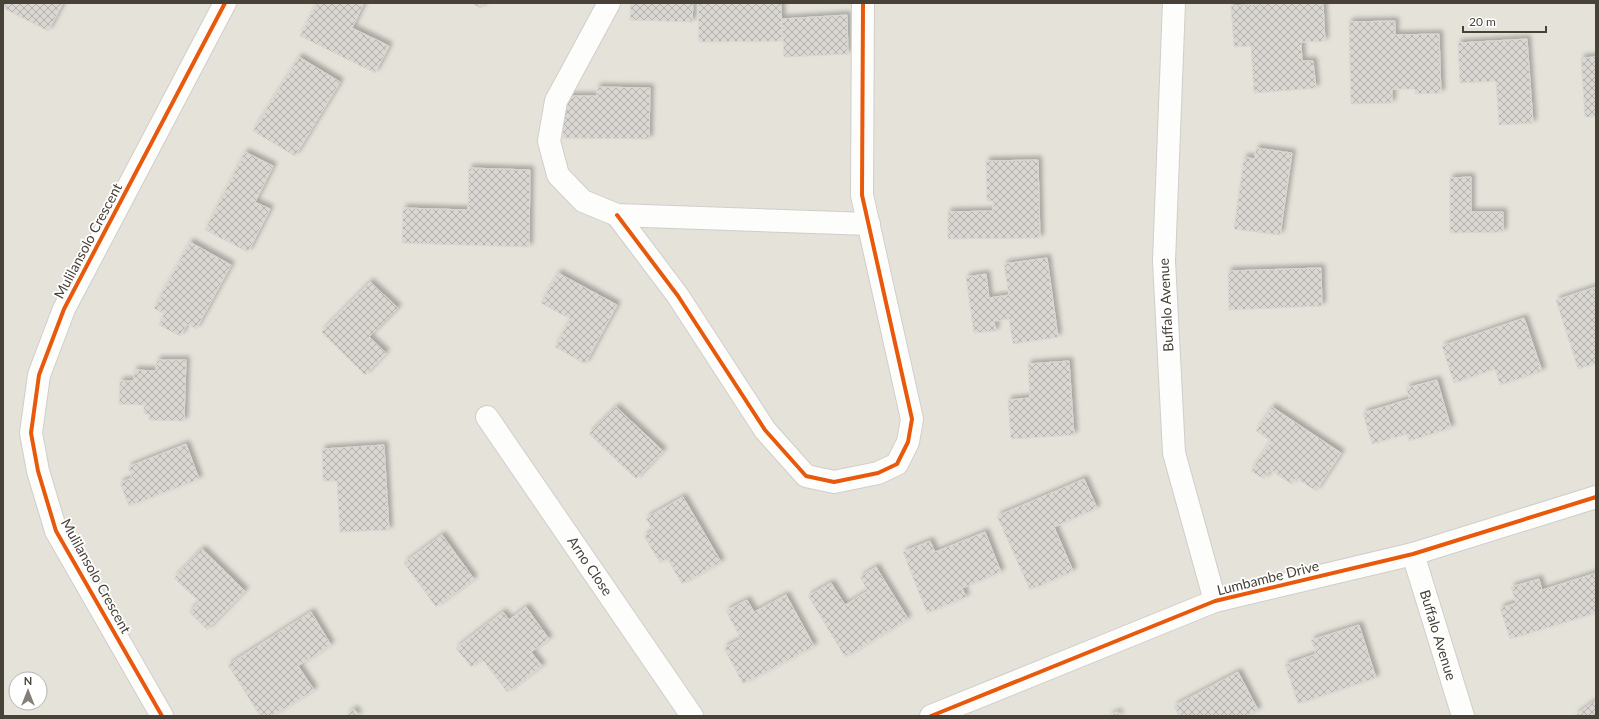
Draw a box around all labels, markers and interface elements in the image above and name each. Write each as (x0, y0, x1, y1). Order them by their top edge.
scale bar (1463, 8, 1546, 34)
text: 20 m (1469, 14, 1496, 29)
street label: Mulilansolo Crescent (50, 180, 125, 301)
street label: Buffalo Avenue (1155, 258, 1176, 352)
street label: Mulilansolo Crescent (58, 515, 135, 636)
street label: Arno Close (564, 533, 616, 599)
street label: Lumbambe Drive (1215, 557, 1321, 598)
street label: Buffalo Avenue (1417, 588, 1460, 682)
north arrow (8, 671, 48, 711)
text: N (24, 674, 32, 687)

